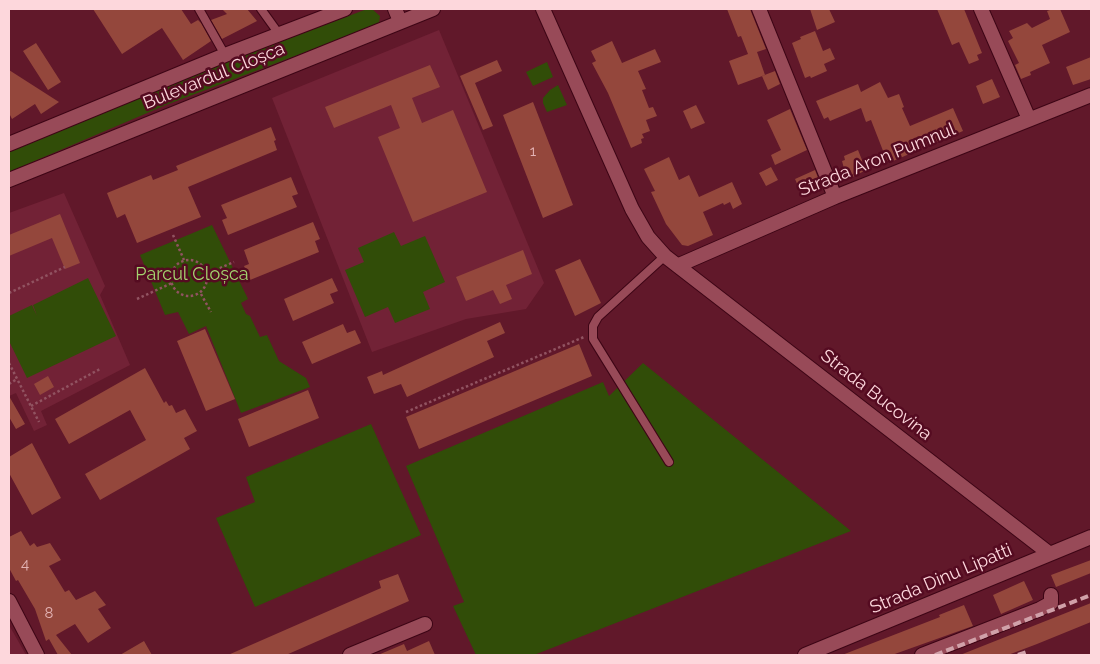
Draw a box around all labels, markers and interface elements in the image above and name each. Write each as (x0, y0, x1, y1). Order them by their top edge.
street label: Bulevardul Cloșca (140, 38, 288, 114)
street label: Strada Aron Pumnul (796, 119, 958, 201)
house number: 1 (530, 142, 536, 160)
park label: Parcul Cloșca (135, 264, 249, 286)
street label: Strada Bucovina (816, 345, 936, 445)
street label: Strada Dinu Lipatti (867, 539, 1015, 619)
house number: 4 (21, 555, 29, 573)
house number: 8 (45, 604, 53, 622)

